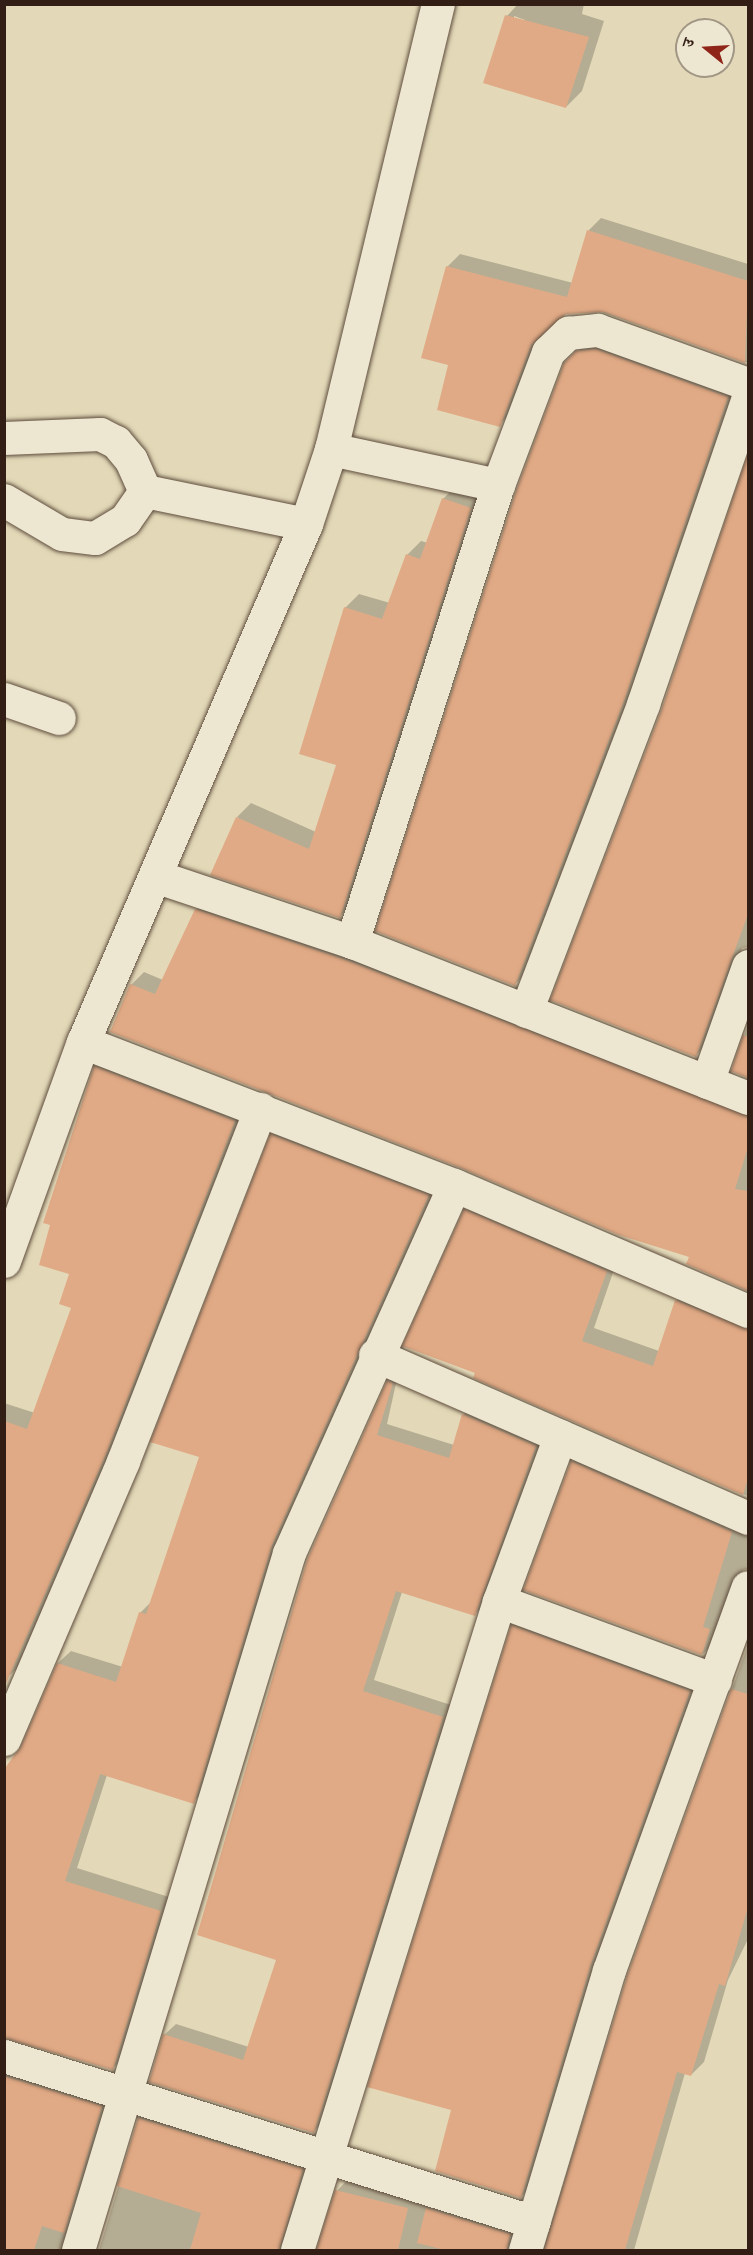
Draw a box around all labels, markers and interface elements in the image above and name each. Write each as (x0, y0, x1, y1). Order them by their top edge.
north arrow (675, 18, 735, 78)
text: उ (681, 37, 699, 49)

